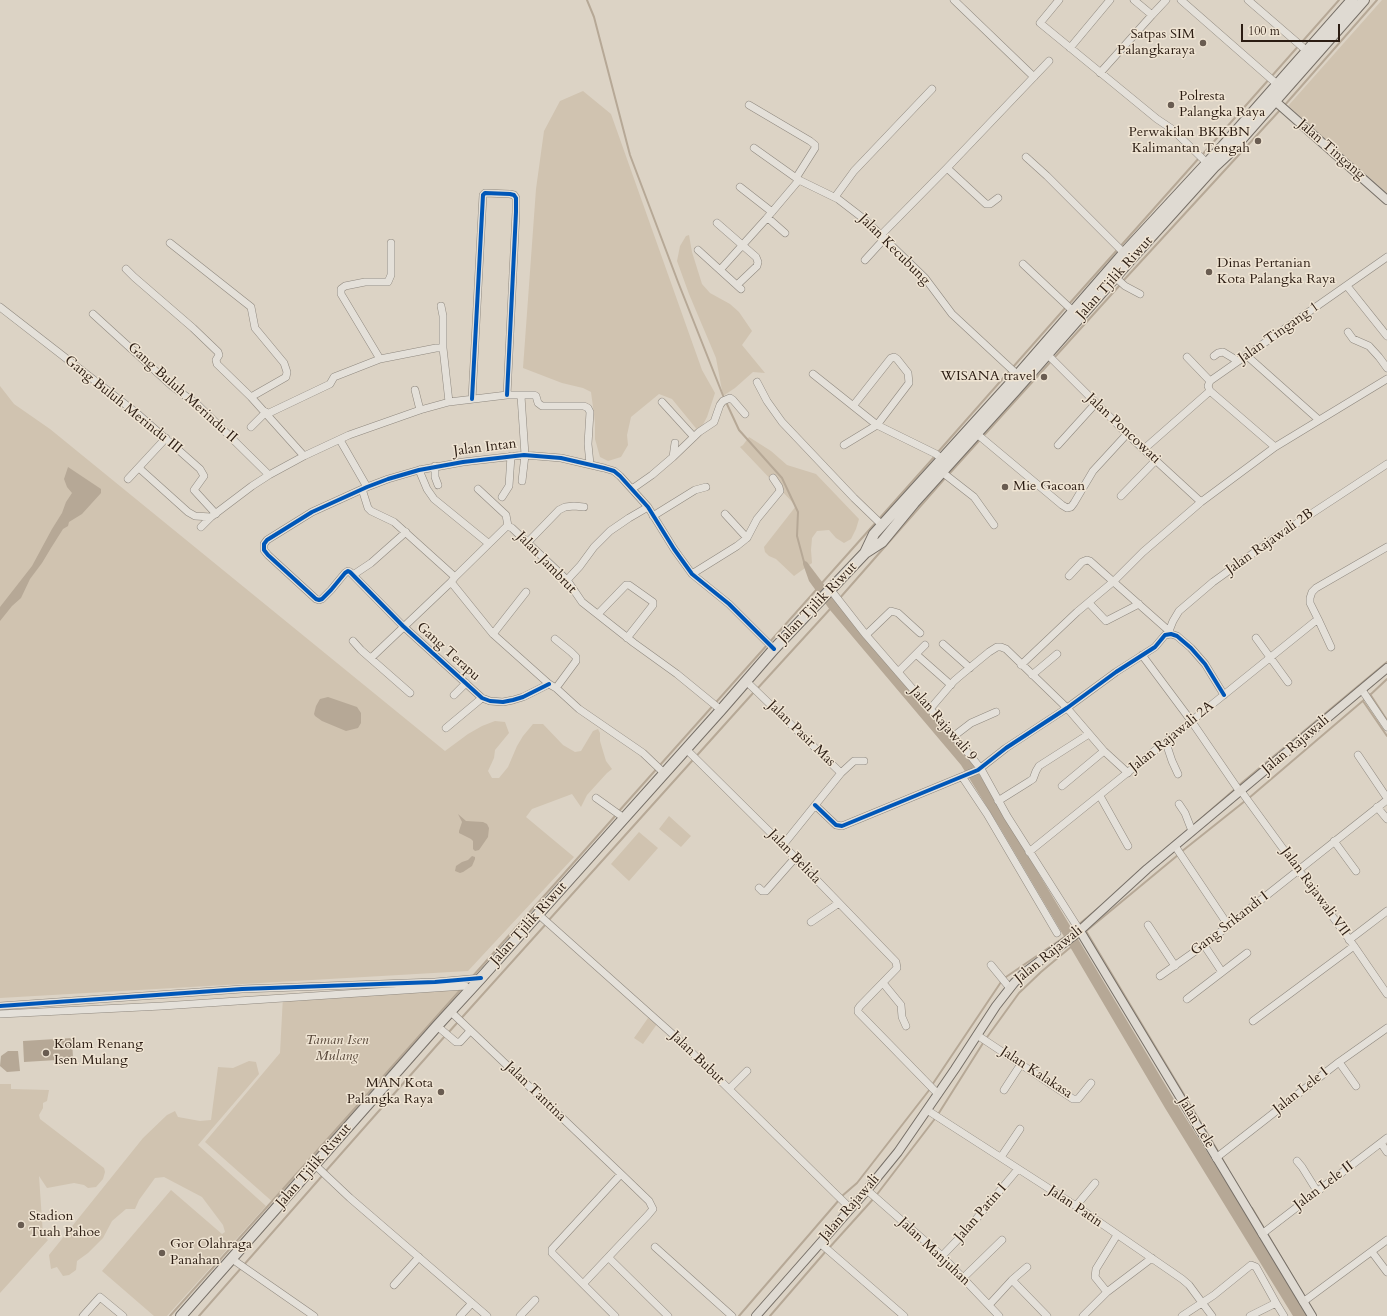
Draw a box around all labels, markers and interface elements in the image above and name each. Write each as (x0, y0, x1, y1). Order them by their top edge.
scale bar (1243, 16, 1342, 42)
text: 100 m (1248, 23, 1280, 39)
place label: Satpas SIM Palangkaraya (1117, 27, 1195, 60)
marker: Satpas SIM Palangkaraya (1198, 38, 1208, 48)
place label: Polresta Palangka Raya (1179, 89, 1265, 122)
marker: Polresta Palangka Raya (1166, 100, 1176, 110)
street label: Jalan Tingang (1294, 116, 1368, 184)
place label: Perwakilan BKKBN Kalimantan Tengah (1128, 125, 1250, 158)
marker: Perwakilan BKKBN Kalimantan Tengah (1253, 136, 1263, 146)
street label: Jalan Kecubung (855, 211, 933, 289)
street label: Jalan Tjilik Riwut (1073, 233, 1157, 323)
place label: Dinas Pertanian Kota Palangka Raya (1217, 256, 1335, 288)
marker: Dinas Pertanian Kota Palangka Raya (1204, 267, 1214, 277)
street label: Jalan Tingang 1 (1235, 299, 1323, 367)
street label: Gang Buluh Merindu II (124, 339, 240, 447)
street label: Gang Buluh Merindu III (61, 352, 185, 458)
place label: WISANA travel (941, 369, 1036, 385)
marker: WISANA travel (1039, 372, 1049, 382)
street label: Jalan Poncowati (1082, 390, 1164, 468)
street label: Jalan Intan (453, 436, 517, 460)
place label: Mie Gacoan (1013, 479, 1085, 495)
marker: Mie Gacoan (1000, 482, 1010, 492)
street label: Jalan Rajawali 2B (1223, 506, 1317, 578)
street label: Jalan Jambrut (512, 529, 580, 597)
street label: Jalan Tjilik Riwut (775, 559, 861, 647)
street label: Gang Terapu (413, 619, 483, 685)
street label: Jalan Rajawali 9 (906, 683, 980, 765)
street label: Jalan Pasir Mas (764, 697, 838, 771)
street label: Jalan Rajawali 2A (1126, 698, 1218, 776)
street label: Jalan Rajawali (1259, 712, 1333, 778)
street label: Jalan Belida (764, 826, 824, 888)
street label: Jalan Rajawali VII (1277, 844, 1353, 940)
street label: Jalan Tjilik Riwut (487, 879, 571, 969)
street label: Gang Srikandi I (1188, 888, 1272, 960)
street label: Jalan Rajawali (1012, 922, 1086, 988)
street label: Jalan Bubut (666, 1028, 728, 1088)
park label: Taman Isen Mulang (305, 1033, 369, 1066)
place label: Kolam Renang Isen Mulang (54, 1037, 143, 1070)
street label: Jalan Kalakasa (997, 1043, 1075, 1103)
marker: Kolam Renang Isen Mulang (41, 1048, 51, 1058)
street label: Jalan Tantina (501, 1059, 569, 1125)
street label: Jalan Lele I (1270, 1064, 1332, 1118)
place label: MAN Kota Palangka Raya (347, 1076, 433, 1108)
marker: MAN Kota Palangka Raya (436, 1087, 446, 1097)
street label: Jalan Lele (1174, 1094, 1218, 1152)
street label: Jalan Tjilik Riwut (273, 1120, 355, 1212)
street label: Jalan Lele II (1291, 1158, 1357, 1214)
street label: Jalan Rajawali (817, 1171, 883, 1245)
street label: Jalan Patin I (951, 1181, 1011, 1245)
street label: Jalan Patin (1044, 1182, 1106, 1232)
place label: Stadion Tuah Pahoe (29, 1209, 100, 1242)
street label: Jalan Manjuhan (894, 1214, 974, 1290)
marker: Stadion Tuah Pahoe (16, 1220, 26, 1230)
place label: Gor Olahraga Panahan (170, 1237, 252, 1270)
marker: Gor Olahraga Panahan (157, 1248, 167, 1258)

